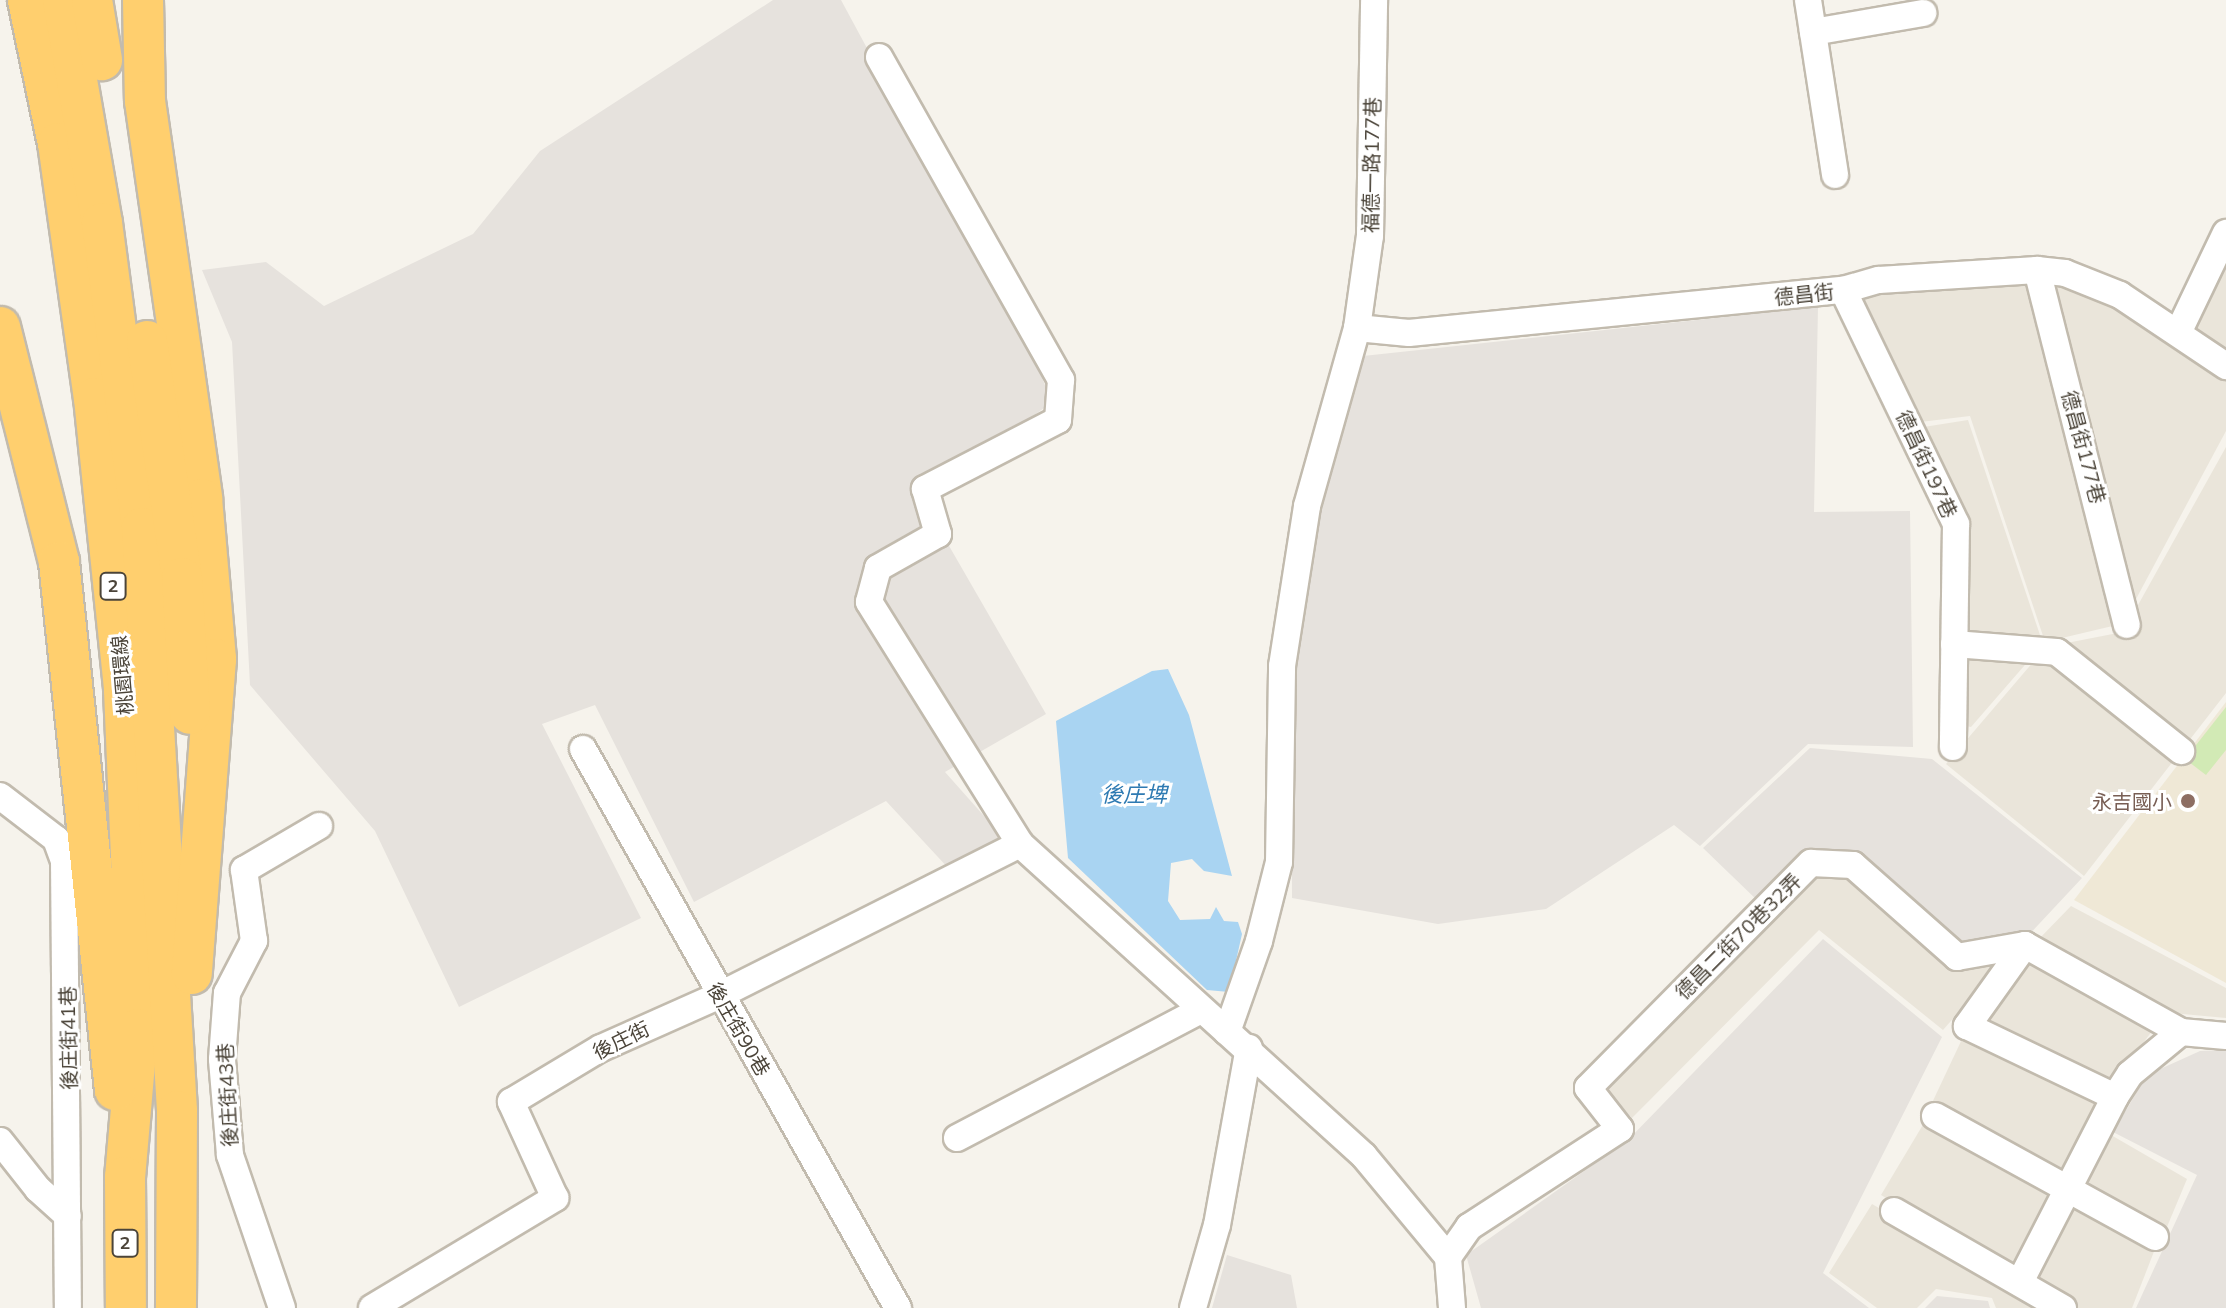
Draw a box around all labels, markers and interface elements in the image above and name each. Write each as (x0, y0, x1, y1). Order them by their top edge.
street label: 福德一路177巷 (1358, 97, 1384, 233)
street label: 德昌街 (1773, 279, 1835, 309)
street label: 德昌街177巷 (2057, 388, 2111, 506)
street label: 德昌街197巷 (1892, 406, 1962, 522)
road number: 2 (99, 572, 127, 600)
street label: 桃園環線 (107, 634, 137, 716)
water label: 後庄埤 (1101, 782, 1167, 808)
place label: 永吉國小 (2092, 789, 2172, 813)
marker: 永吉國小 (2179, 792, 2197, 810)
street label: 德昌二街70巷32弄 (1670, 868, 1806, 1004)
street label: 後庄街90巷 (703, 978, 775, 1080)
street label: 後庄街41巷 (55, 986, 81, 1090)
street label: 後庄街 (589, 1016, 653, 1064)
street label: 後庄街43巷 (212, 1042, 242, 1148)
road number: 2 (111, 1229, 139, 1257)

